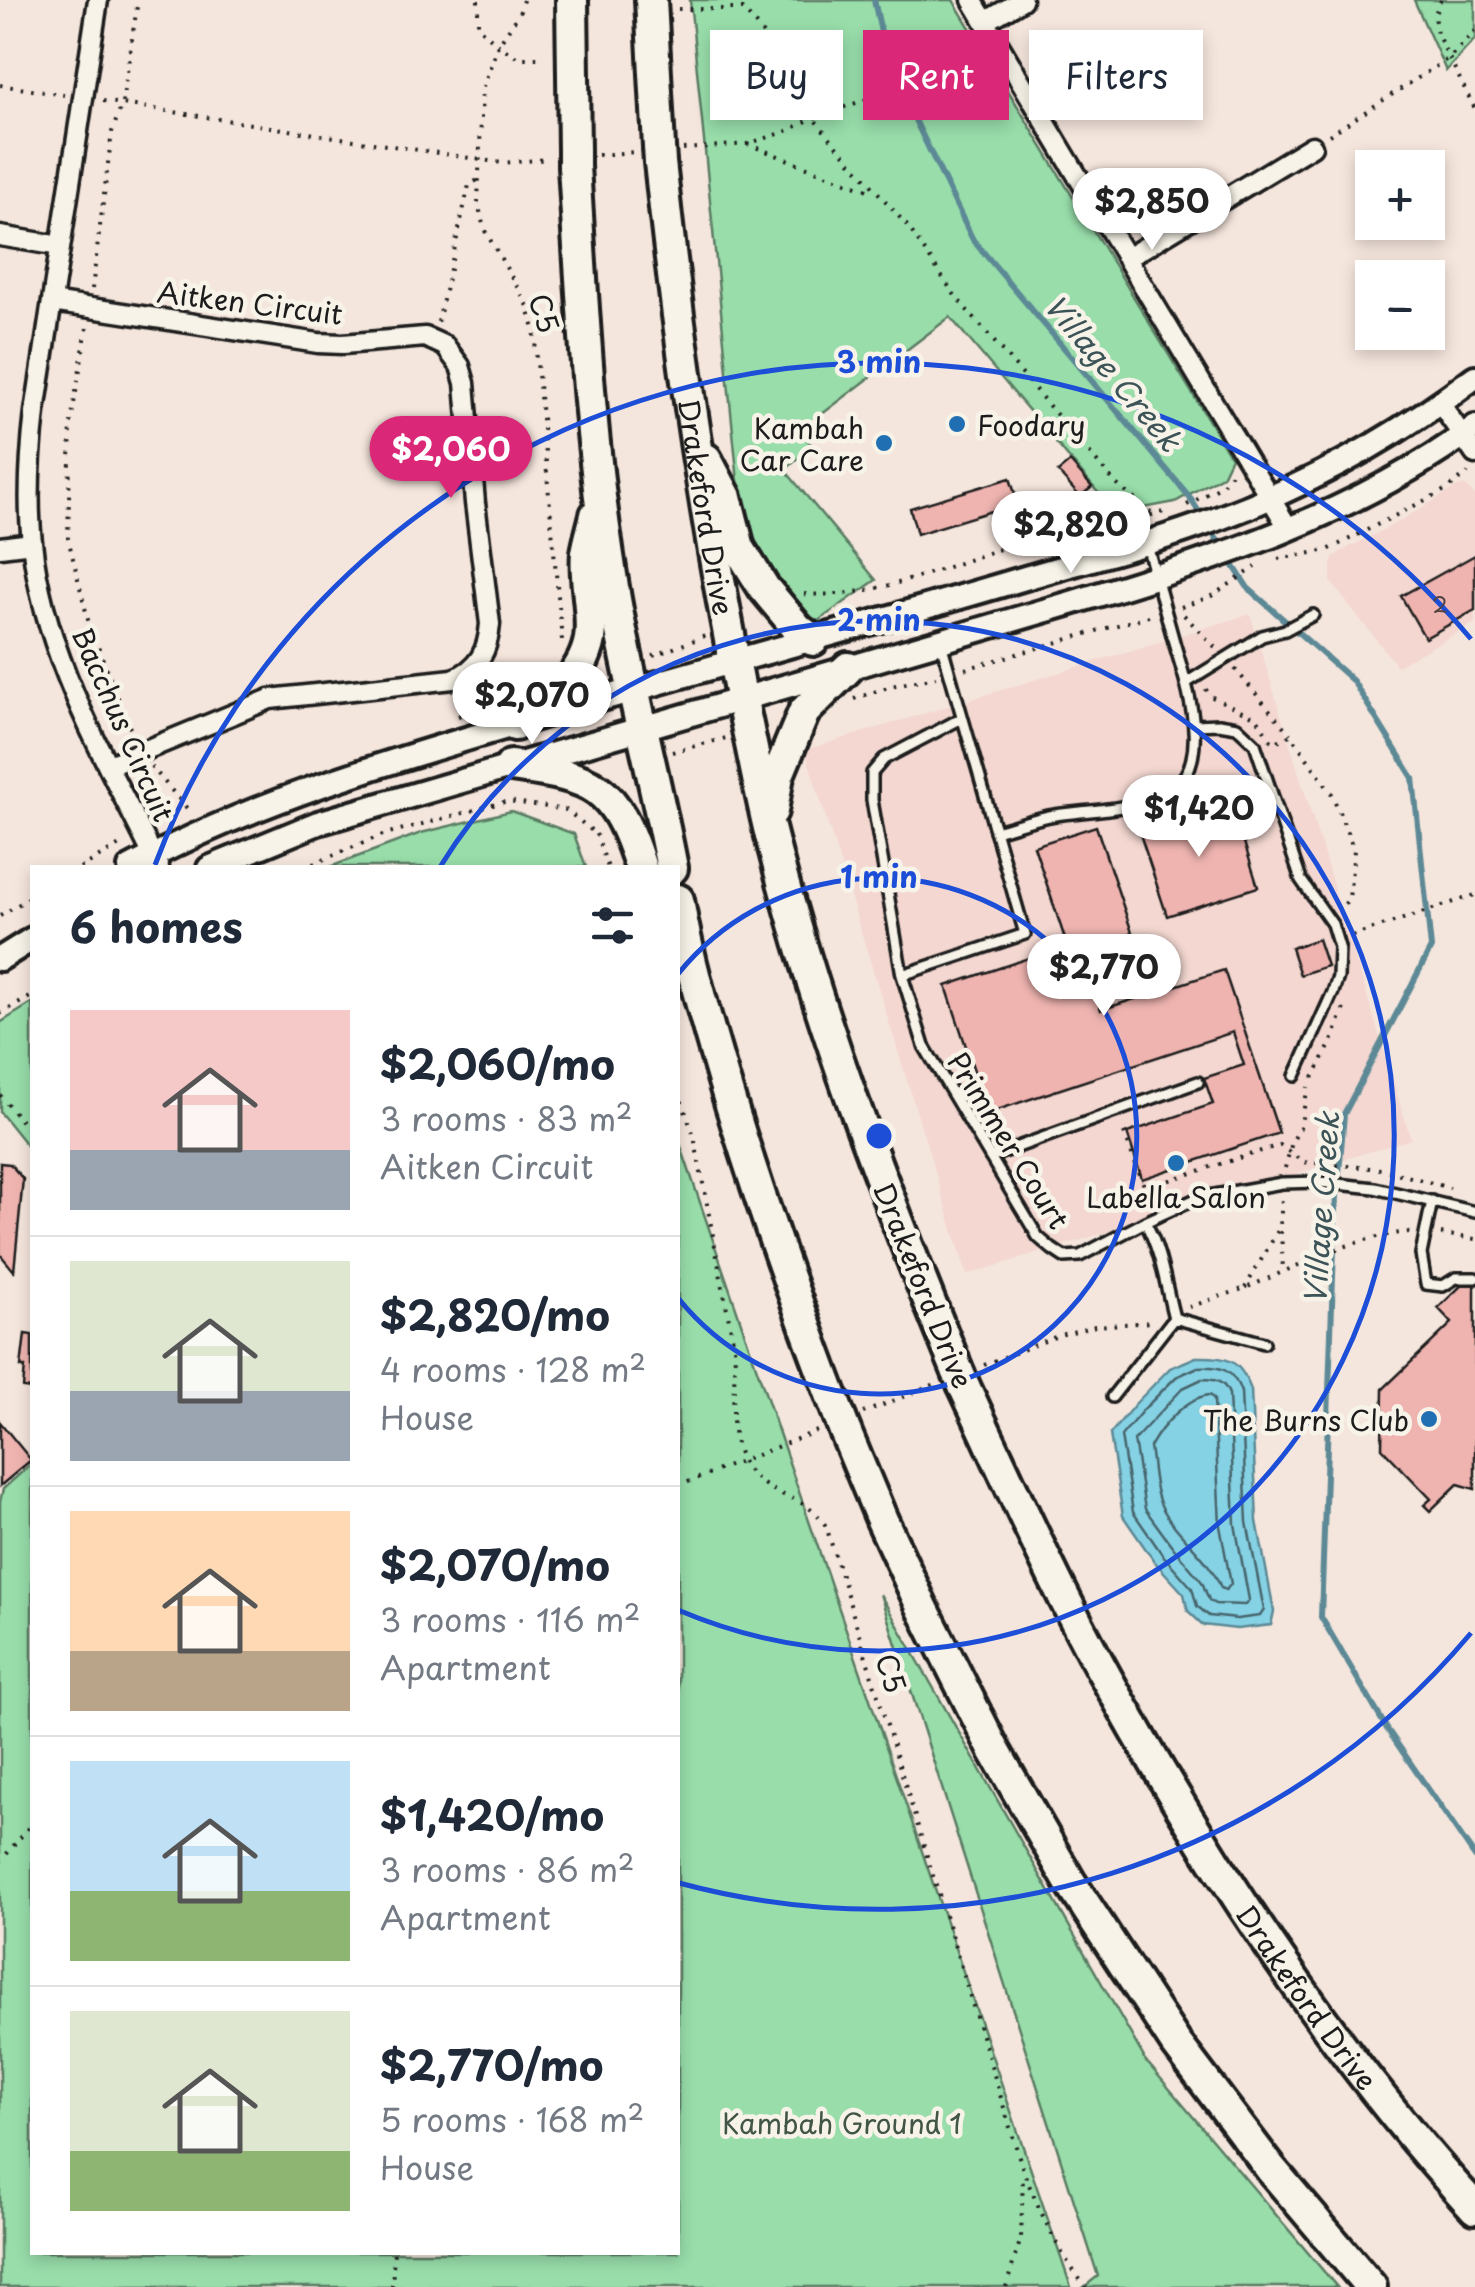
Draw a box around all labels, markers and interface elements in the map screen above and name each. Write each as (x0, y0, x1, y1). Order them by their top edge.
chip: Buy (710, 30, 843, 120)
chip: Rent (863, 30, 1009, 120)
chip: Filters (1029, 30, 1203, 120)
map controls (1355, 150, 1445, 350)
button: + (1355, 150, 1445, 240)
pin: $2,850 (1071, 168, 1233, 253)
text: $2,850 (1094, 176, 1210, 224)
button: − (1355, 260, 1445, 350)
street label: Aitken Circuit (155, 269, 345, 335)
water label: Village Creek (1035, 284, 1194, 462)
street label: C5 (519, 288, 571, 338)
text: 3 min (837, 338, 921, 383)
street label: Drakeford Drive (668, 396, 746, 619)
place label: Foodary (977, 403, 1085, 446)
place label: Kambah Car Care (740, 406, 864, 481)
marker: Foodary (946, 413, 968, 435)
pin: $2,060 (370, 416, 532, 501)
text: $2,060 (392, 424, 510, 472)
marker: Kambah Car Care (873, 432, 895, 454)
pin: $2,820 (990, 491, 1152, 576)
text: $2,820 (1013, 499, 1129, 547)
house number: 2 (1432, 587, 1448, 620)
text: 2 min (837, 596, 921, 641)
street label: Bacchus Circuit (62, 620, 186, 828)
pin: $2,070 (451, 662, 613, 747)
text: $2,070 (474, 670, 590, 718)
pin: $1,420 (1118, 775, 1280, 860)
text: $1,420 (1144, 783, 1254, 831)
text: 1 min (840, 853, 918, 898)
text: 6 homes (70, 894, 243, 957)
icon: filters (585, 898, 640, 953)
pin: $2,770 (1023, 934, 1185, 1019)
text: $2,770 (1049, 942, 1159, 990)
text: $2,060/mo (380, 1031, 615, 1094)
street label: Primmer Court (937, 1043, 1081, 1237)
icon: home (150, 1050, 270, 1170)
text: 3 rooms · 83 m² (380, 1094, 633, 1142)
water label: Village Creek (1291, 1109, 1349, 1306)
centre of rings (861, 1118, 897, 1154)
text: Aitken Circuit (380, 1142, 593, 1190)
marker: Labella Salon (1165, 1152, 1187, 1174)
street label: Drakeford Drive (863, 1175, 985, 1395)
place label: Labella Salon (1086, 1175, 1266, 1218)
text: $2,820/mo (380, 1282, 610, 1345)
icon: home (150, 1301, 270, 1421)
text: 4 rooms · 128 m² (380, 1345, 646, 1393)
text: House (380, 1393, 474, 1441)
place label: The Burns Club (1203, 1398, 1409, 1441)
marker: The Burns Club (1418, 1408, 1440, 1430)
text: $2,070/mo (380, 1532, 610, 1595)
icon: home (150, 1551, 270, 1671)
text: 3 rooms · 116 m² (380, 1595, 641, 1643)
text: Apartment (380, 1643, 551, 1691)
street label: C5 (866, 1648, 918, 1698)
text: $1,420/mo (380, 1782, 604, 1845)
icon: home (150, 1801, 270, 1921)
text: 3 rooms · 86 m² (380, 1845, 635, 1893)
text: Apartment (380, 1893, 551, 1941)
street label: Drakeford Drive (1226, 1895, 1389, 2099)
text: $2,770/mo (380, 2032, 603, 2095)
icon: home (150, 2051, 270, 2171)
text: 5 rooms · 168 m² (380, 2095, 644, 2143)
park label: Kambah Ground 1 (722, 2101, 962, 2144)
text: House (380, 2143, 474, 2191)

